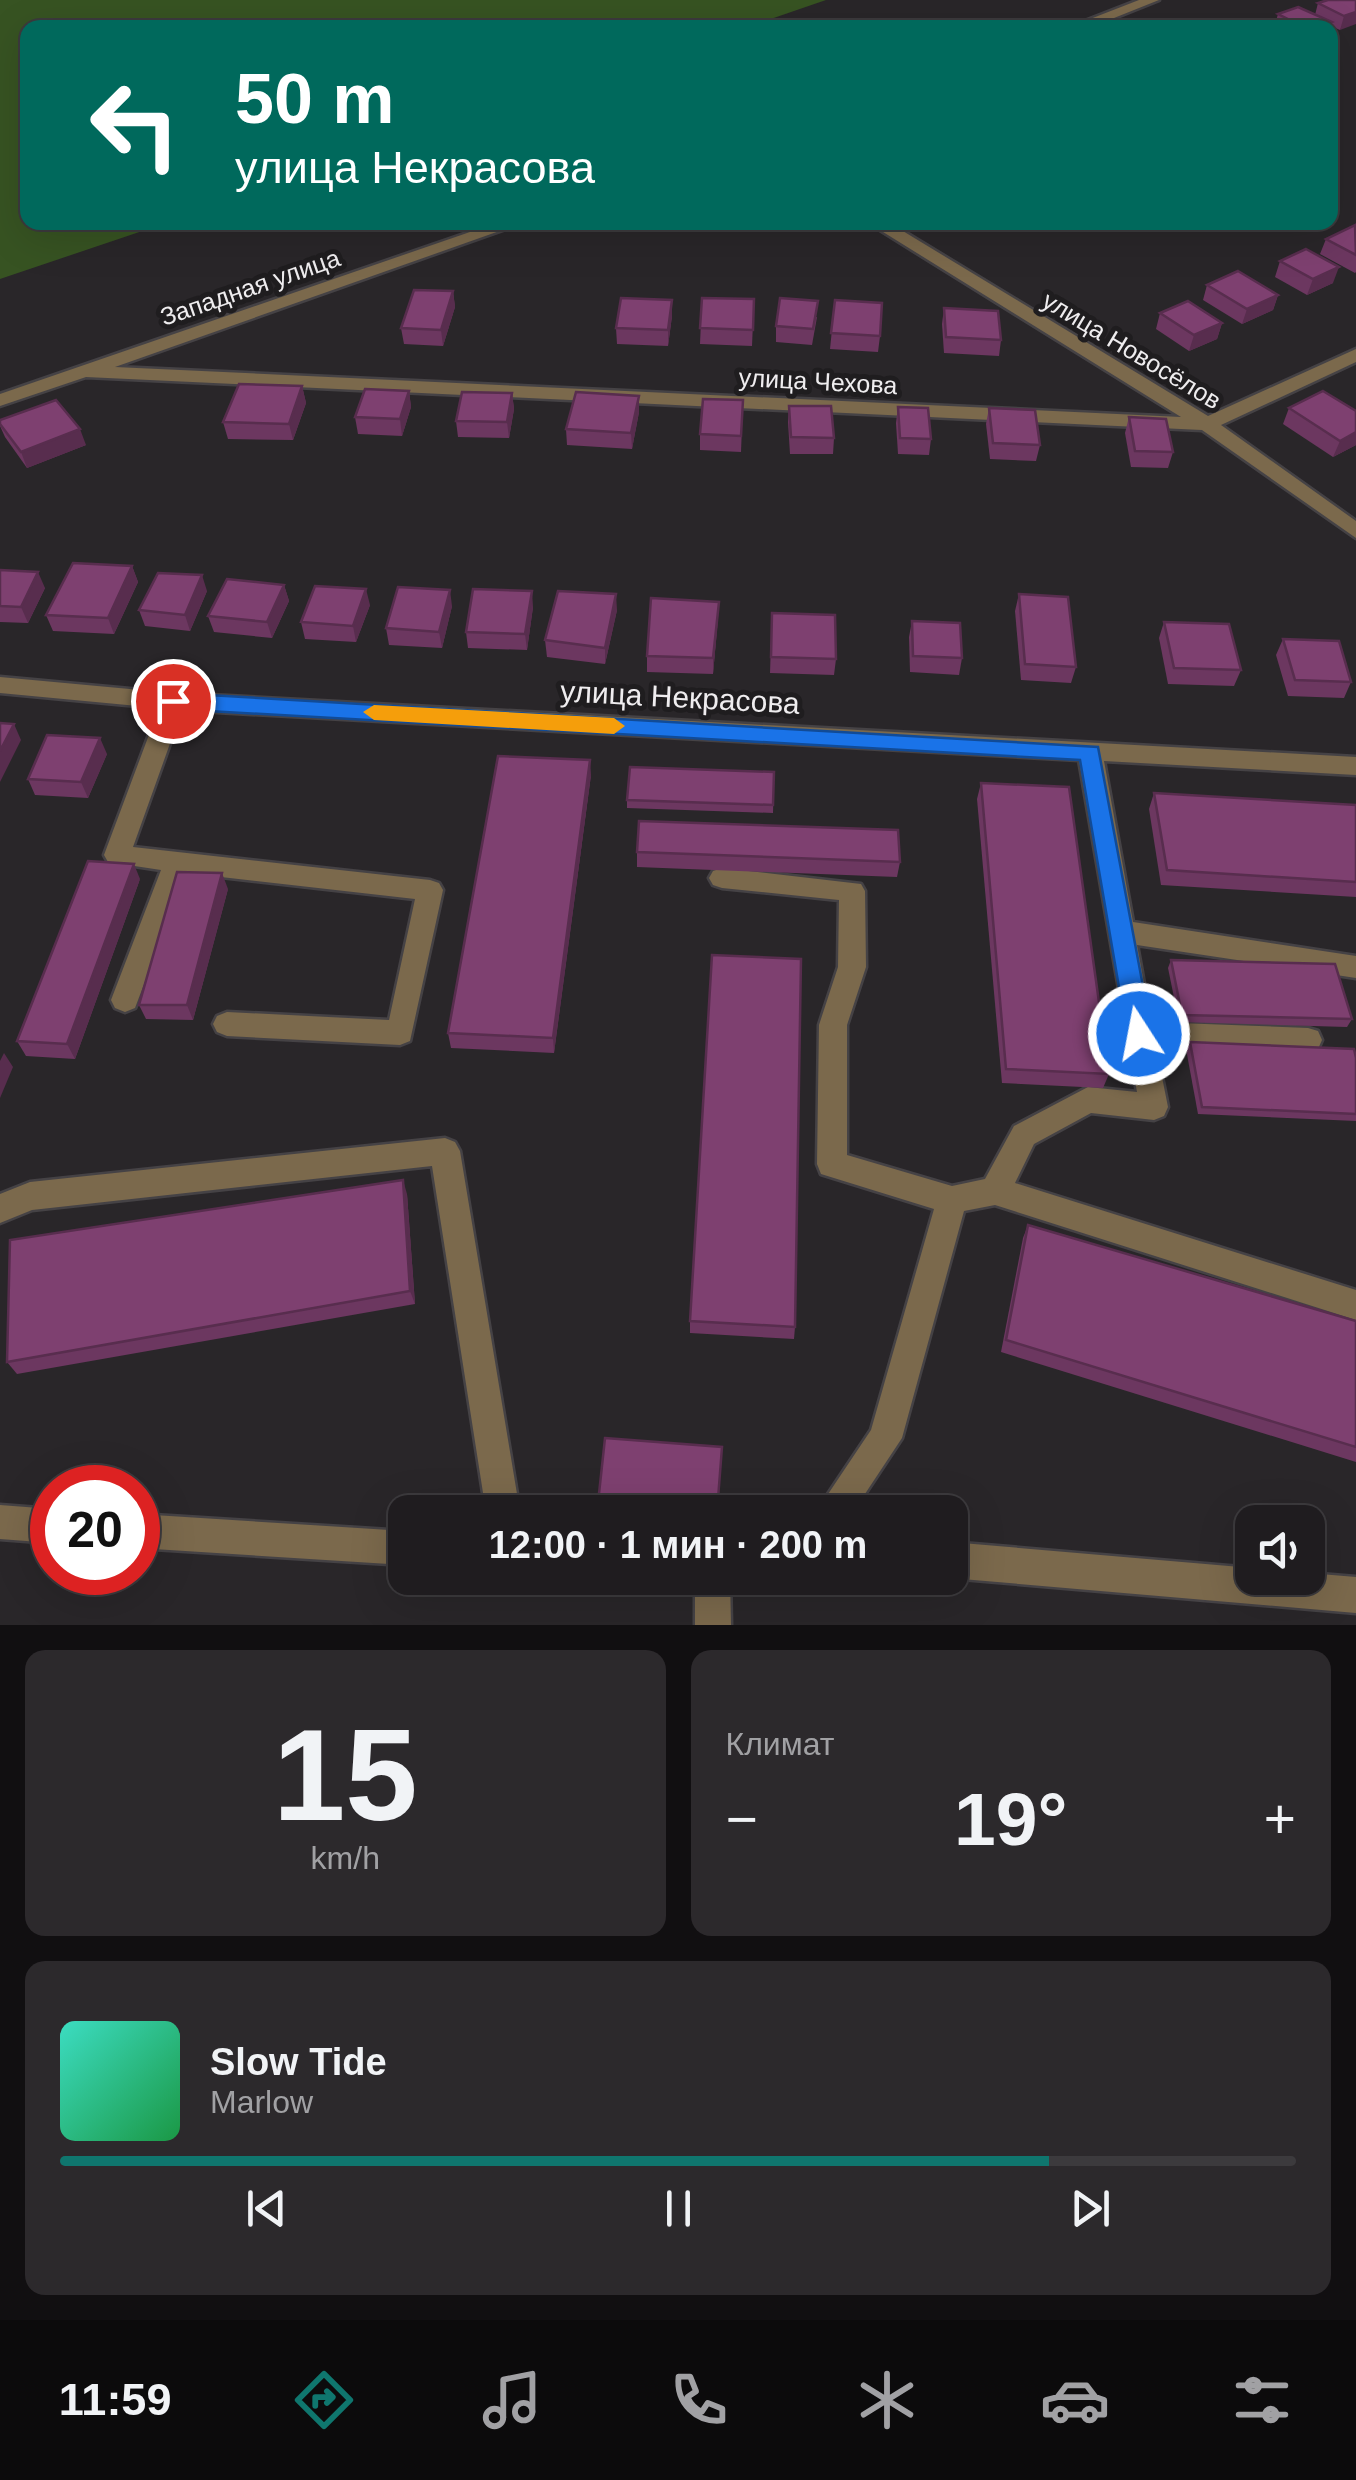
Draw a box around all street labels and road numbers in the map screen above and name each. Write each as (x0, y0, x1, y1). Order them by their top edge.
street label: Западная улица (157, 243, 344, 331)
street label: улица Новосёлов (1038, 286, 1226, 414)
street label: улица Чехова (738, 363, 898, 399)
street label: улица Некрасова (559, 674, 801, 720)

